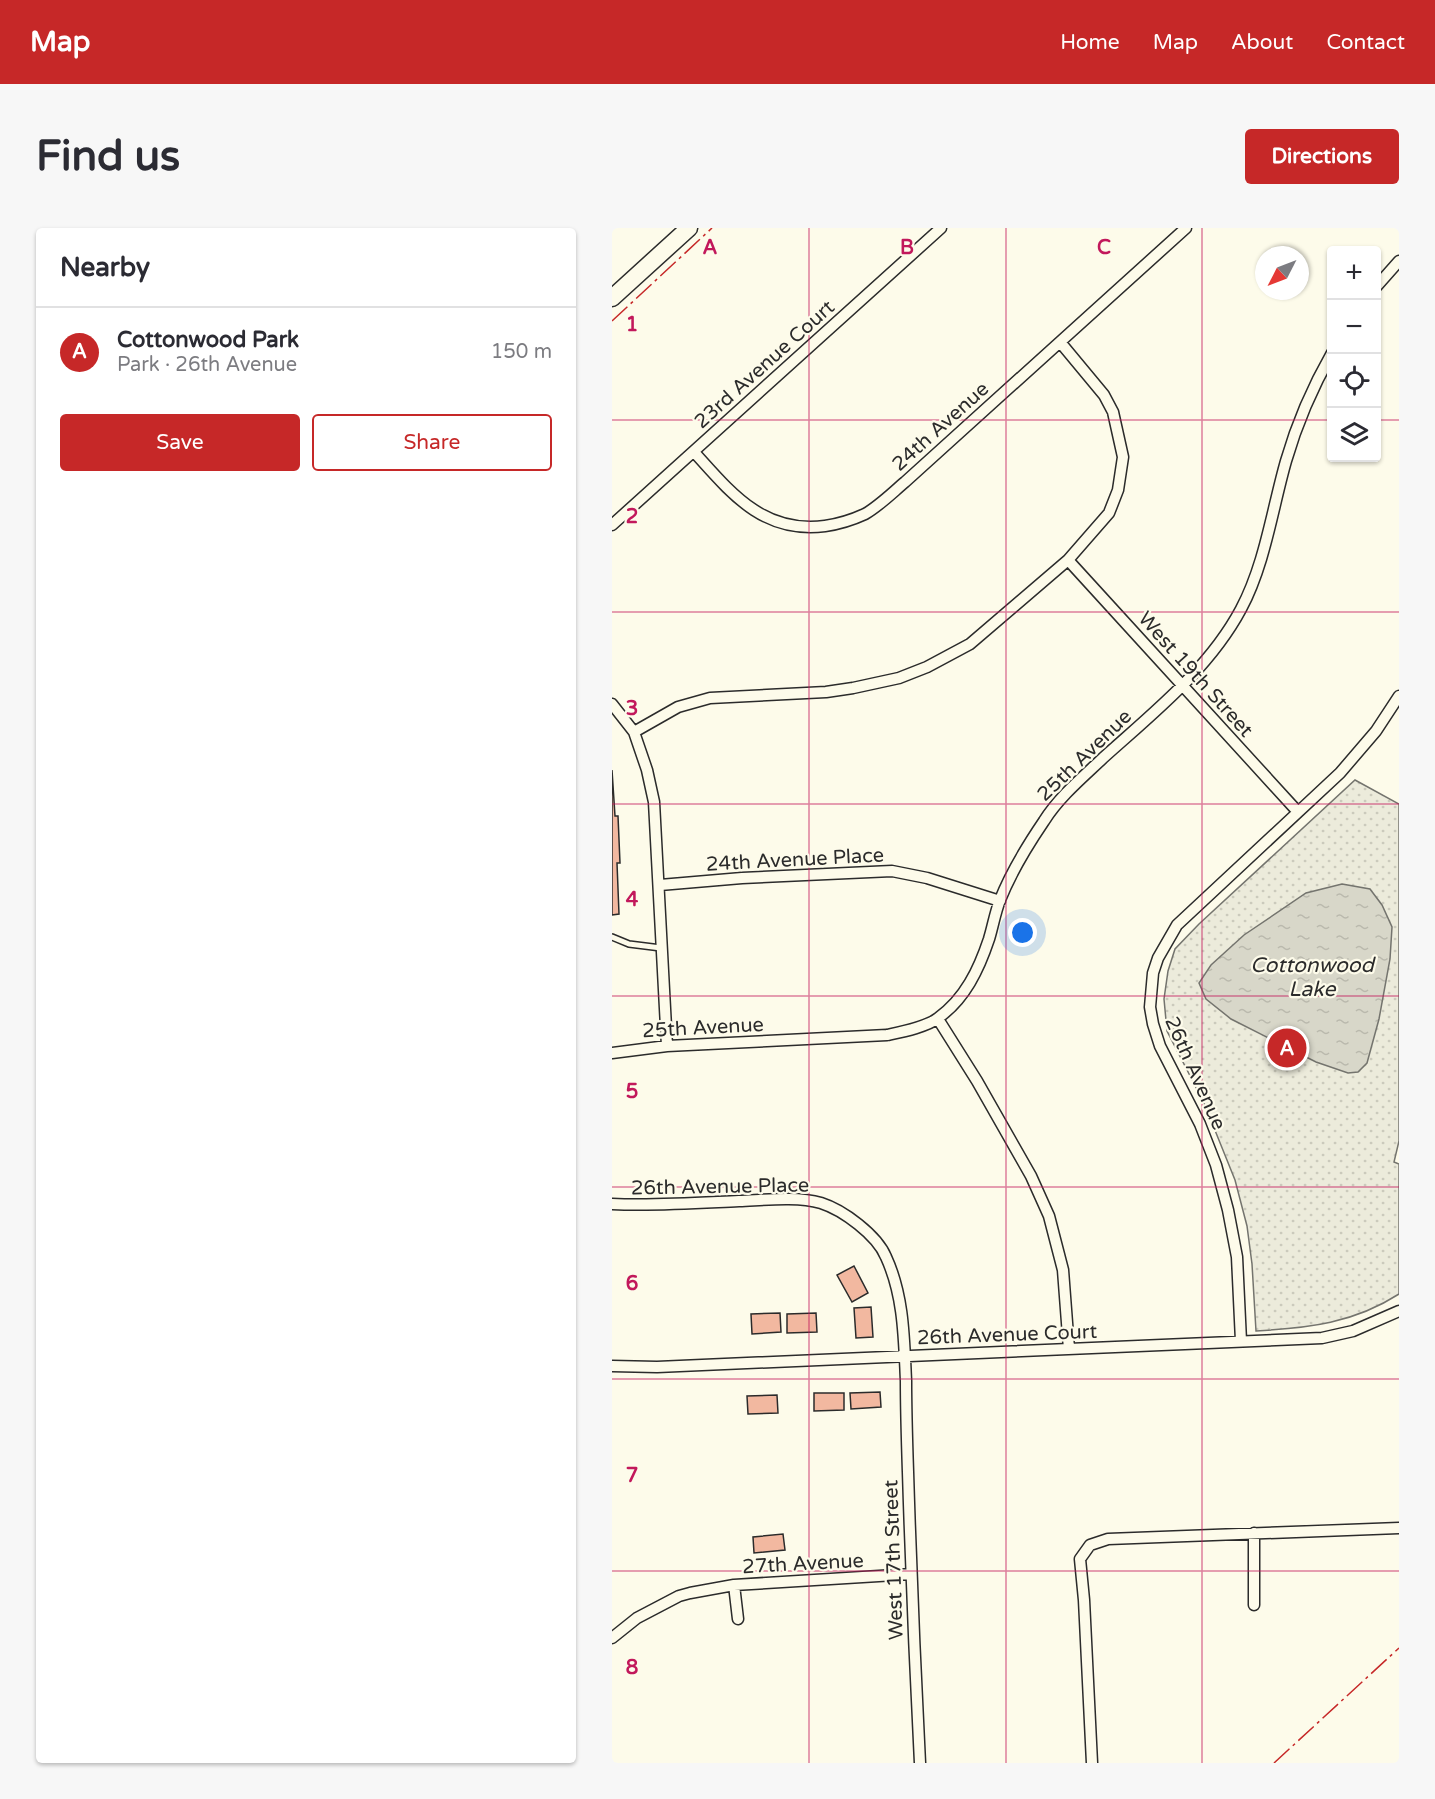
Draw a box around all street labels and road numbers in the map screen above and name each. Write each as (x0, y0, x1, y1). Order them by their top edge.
street label: 23rd Avenue Court (690, 295, 840, 434)
street label: 24th Avenue (887, 377, 994, 476)
street label: West 19th Street (1133, 607, 1258, 743)
street label: 25th Avenue (1033, 705, 1137, 807)
street label: 24th Avenue Place (705, 843, 885, 877)
street label: 25th Avenue (642, 1013, 764, 1043)
street label: 26th Avenue (1159, 1013, 1231, 1134)
street label: 26th Avenue Place (631, 1173, 809, 1201)
street label: 26th Avenue Court (917, 1320, 1098, 1350)
street label: West 17th Street (879, 1479, 909, 1640)
street label: 27th Avenue (742, 1549, 864, 1579)

